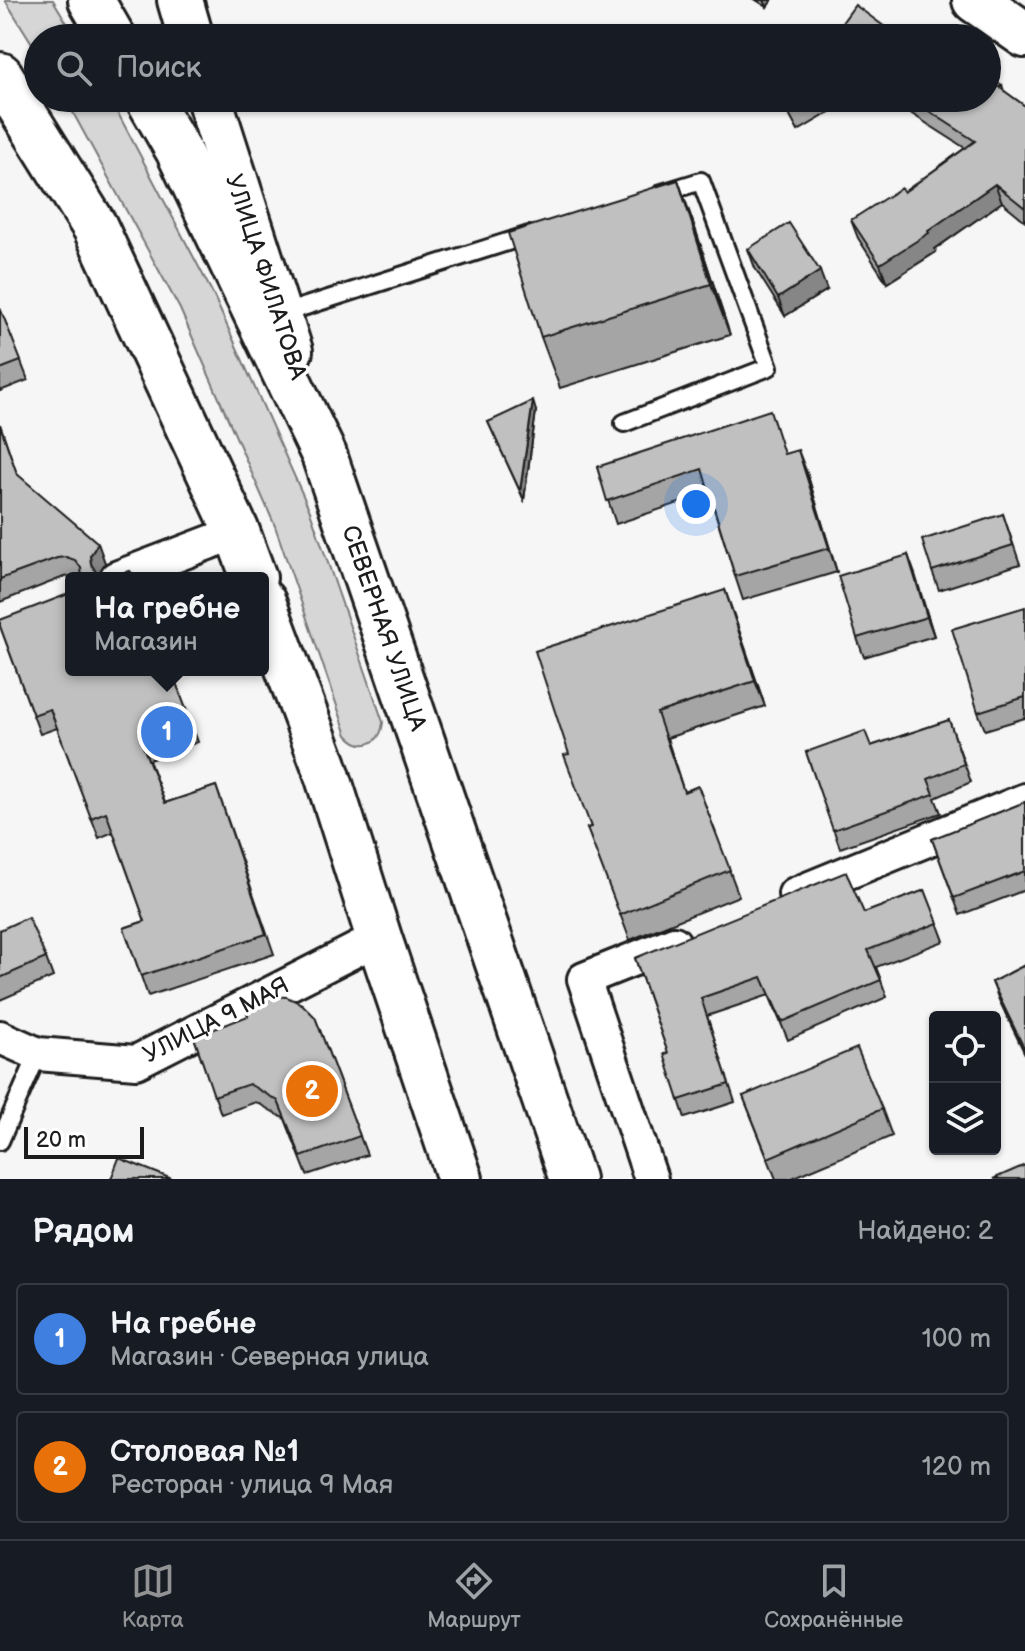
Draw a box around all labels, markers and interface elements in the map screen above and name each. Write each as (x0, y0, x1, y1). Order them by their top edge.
search box (24, 24, 1001, 112)
icon: search (52, 46, 96, 90)
text: Поиск (116, 50, 202, 86)
street label: УЛИЦА ФИЛАТОВА (219, 171, 313, 384)
your location (676, 484, 716, 524)
street label: СЕВЕРНАЯ УЛИЦА (335, 522, 433, 735)
popup (65, 572, 269, 676)
text: На гребне (94, 591, 240, 627)
text: Магазин (94, 627, 198, 658)
pin: 1 (141, 702, 193, 762)
street label: УЛИЦА 9 МАЯ (138, 971, 294, 1069)
map controls (929, 1011, 1001, 1155)
button: locate (929, 1011, 1001, 1083)
pin: 2 (286, 1061, 338, 1121)
button: layers (929, 1083, 1001, 1155)
scale bar (24, 1123, 144, 1159)
text: 20 m (36, 1127, 86, 1154)
text: Рядом (32, 1211, 134, 1252)
text: Найдено: 2 (857, 1216, 993, 1247)
text: На гребне (110, 1306, 256, 1342)
text: 1 (55, 1324, 65, 1355)
text: 100 m (922, 1324, 991, 1355)
text: Магазин · Северная улица (110, 1342, 429, 1373)
text: Столовая №1 (110, 1434, 299, 1470)
text: 2 (52, 1452, 68, 1483)
text: 120 m (922, 1452, 991, 1483)
text: Ресторан · улица 9 Мая (110, 1470, 393, 1501)
tab: Карта (122, 1559, 184, 1634)
tab: Маршрут (427, 1559, 521, 1634)
tab: Сохранённые (764, 1559, 903, 1634)

